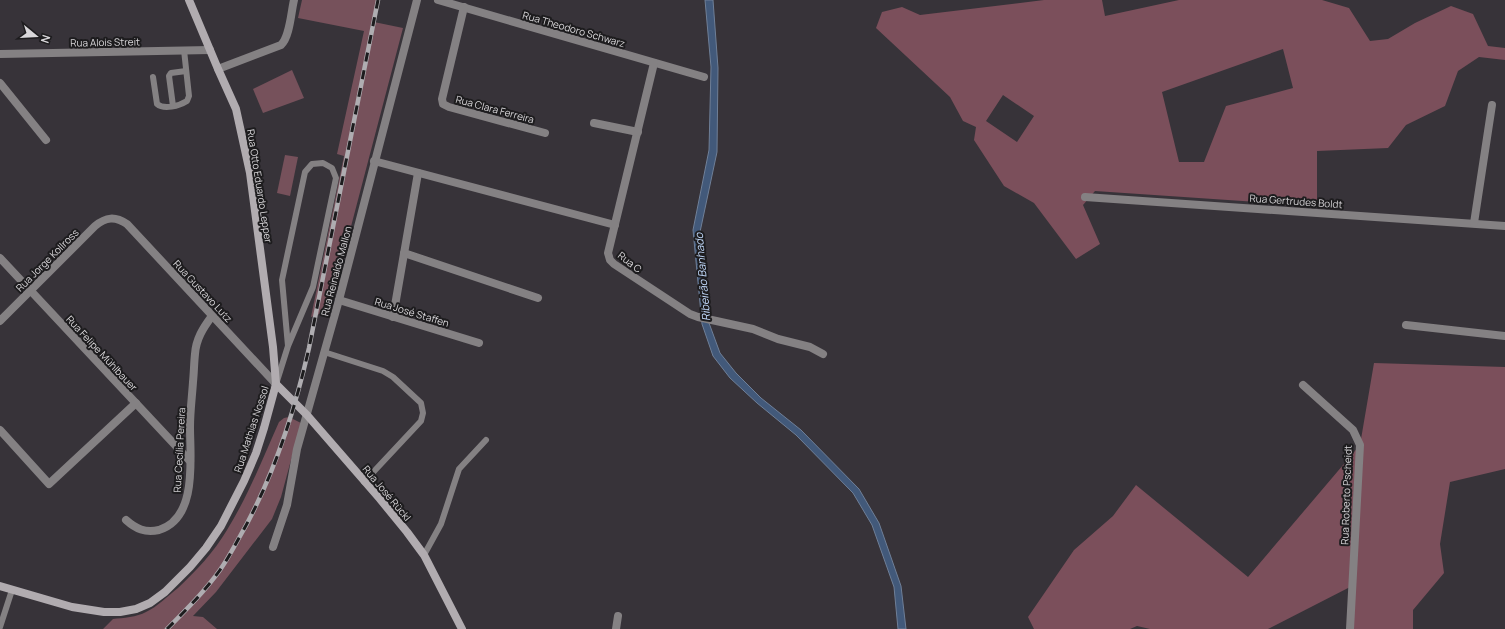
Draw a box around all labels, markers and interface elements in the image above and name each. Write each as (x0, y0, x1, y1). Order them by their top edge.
street label: Rua Theodoro Schwarz (521, 8, 627, 50)
north arrow (16, 16, 56, 56)
text: N (38, 33, 54, 45)
street label: Rua Alois Streit (70, 34, 140, 50)
street label: Rua Clara Ferreira (454, 92, 536, 126)
street label: Rua Otto Eduardo Lepper (244, 128, 276, 244)
street label: Rua Gertrudes Boldt (1249, 191, 1343, 211)
street label: Rua Reinaldo Mallon (317, 224, 355, 317)
street label: Rua Jorge Kollross (13, 226, 81, 294)
water label: Ribeirão Banhado (691, 231, 713, 322)
street label: Rua C (615, 248, 645, 276)
street label: Rua Gustavo Lutz (170, 257, 236, 325)
street label: Rua José Staffen (373, 294, 451, 330)
street label: Rua Felipe Mühlbauer (63, 312, 141, 394)
street label: Rua Mathias Nossol (230, 384, 272, 474)
street label: Rua Cecília Pereira (170, 407, 188, 493)
street label: Rua Roberto Pscheidt (1337, 445, 1355, 545)
street label: Rua José Rückl (360, 462, 414, 524)

